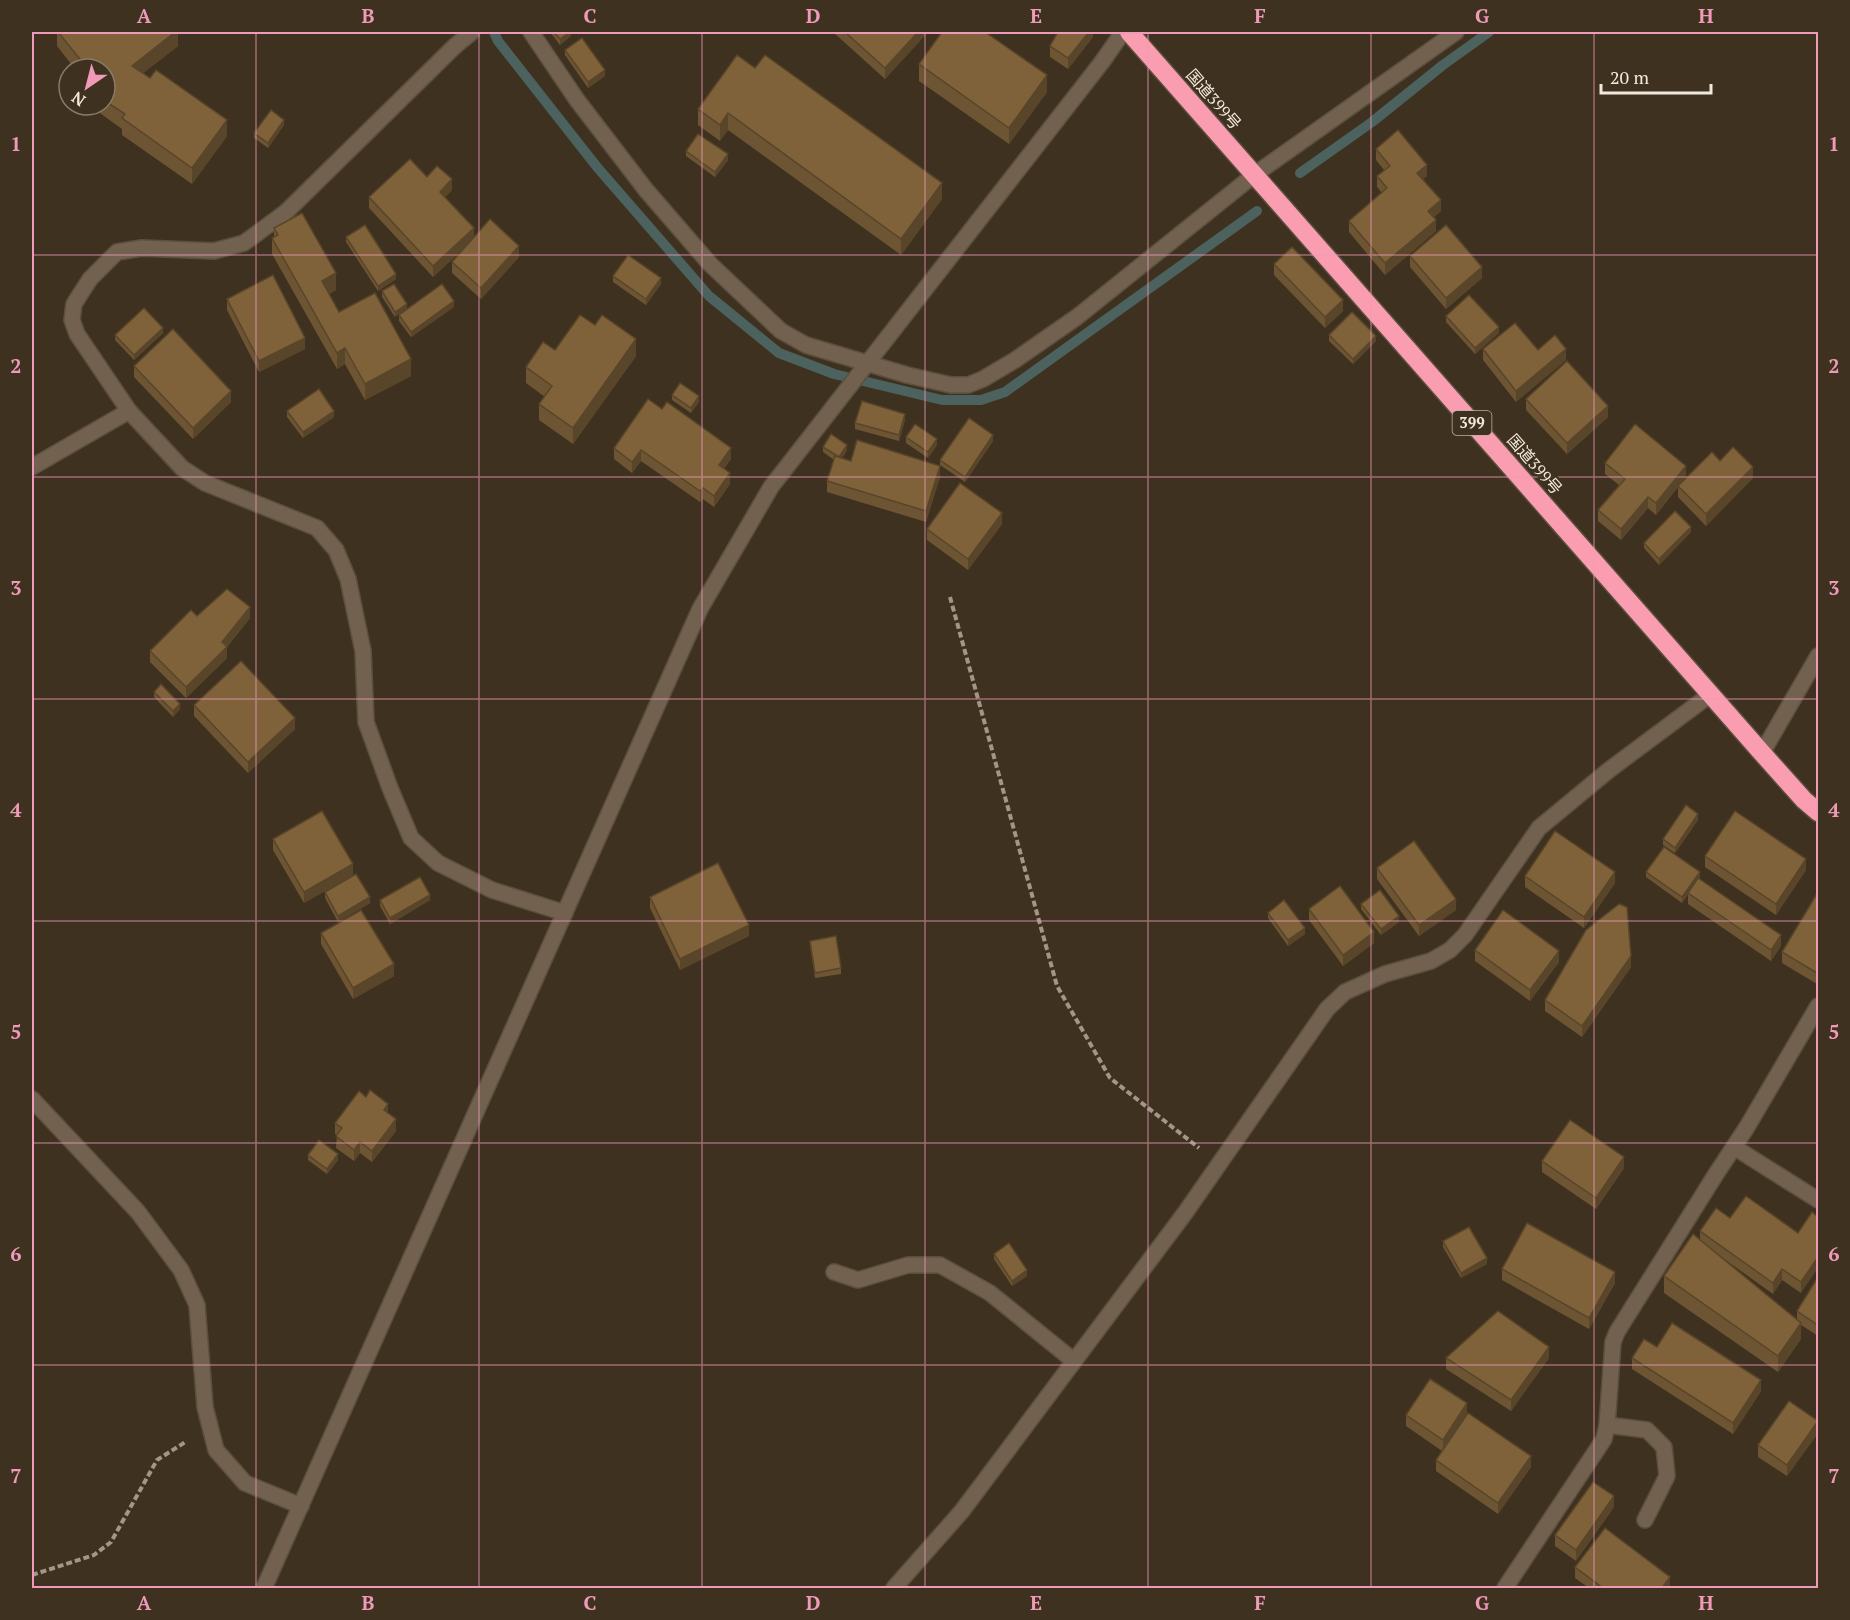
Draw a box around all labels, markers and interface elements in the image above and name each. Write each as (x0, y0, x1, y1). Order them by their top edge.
text: A (137, 2, 152, 29)
text: B (362, 2, 375, 29)
text: C (583, 2, 597, 29)
text: D (806, 2, 820, 29)
text: E (1030, 2, 1042, 29)
text: F (1254, 2, 1266, 29)
text: G (1475, 2, 1489, 29)
text: H (1698, 2, 1714, 29)
north arrow (57, 57, 117, 117)
scale bar (1601, 57, 1710, 95)
street label: 国道399号 (1182, 64, 1246, 134)
text: 20 m (1610, 65, 1650, 89)
text: N (67, 87, 90, 112)
text: 1 (10, 130, 22, 157)
text: 1 (1828, 130, 1840, 157)
text: 2 (10, 352, 22, 379)
text: 2 (1828, 352, 1840, 379)
road number: 399 (1452, 411, 1492, 435)
street label: 国道399号 (1503, 429, 1567, 499)
text: 3 (10, 574, 22, 601)
text: 3 (1828, 574, 1840, 601)
text: 4 (10, 796, 22, 823)
text: 4 (1828, 796, 1840, 823)
text: 5 (10, 1018, 22, 1045)
text: 5 (1828, 1018, 1840, 1045)
text: 6 (10, 1240, 22, 1267)
text: 6 (1828, 1240, 1840, 1267)
text: 7 (10, 1462, 22, 1489)
text: 7 (1828, 1462, 1840, 1489)
text: A (137, 1589, 152, 1616)
text: B (362, 1589, 375, 1616)
text: C (583, 1589, 597, 1616)
text: D (806, 1589, 820, 1616)
text: E (1030, 1589, 1042, 1616)
text: F (1254, 1589, 1266, 1616)
text: G (1475, 1589, 1489, 1616)
text: H (1698, 1589, 1714, 1616)

